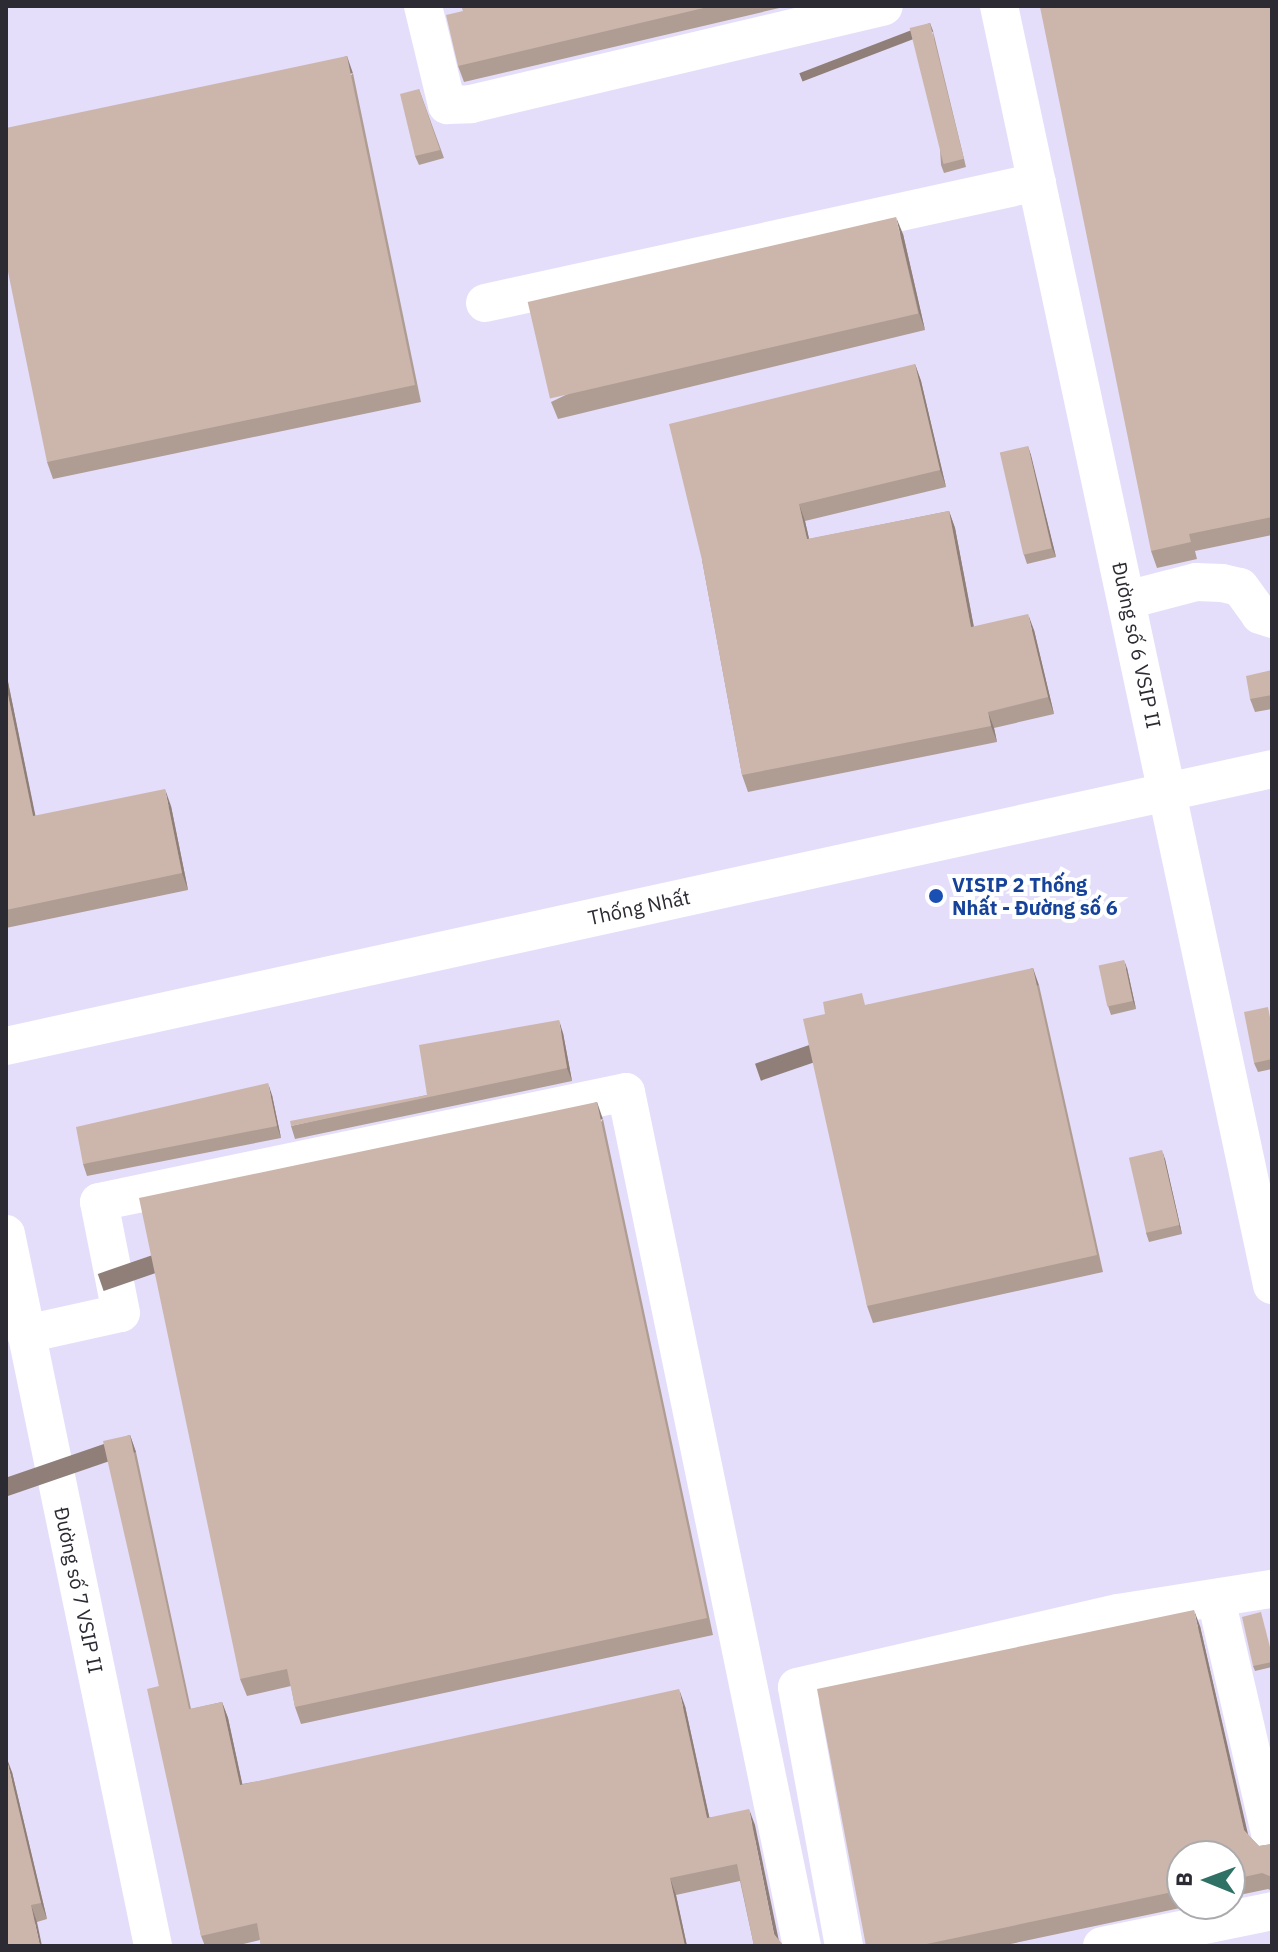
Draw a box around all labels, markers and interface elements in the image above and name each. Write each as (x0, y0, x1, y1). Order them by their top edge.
street label: Đường số 6 VSIP II (1108, 560, 1166, 730)
place label: VISIP 2 Thống Nhất - Đường số 6 (952, 872, 1118, 919)
street label: Thống Nhất (586, 884, 692, 930)
marker: VISIP 2 Thống Nhất - Đường số 6 (927, 887, 945, 905)
street label: Đường số 7 VSIP II (50, 1505, 108, 1675)
north arrow (1166, 1840, 1246, 1920)
text: B (1169, 1872, 1198, 1887)

